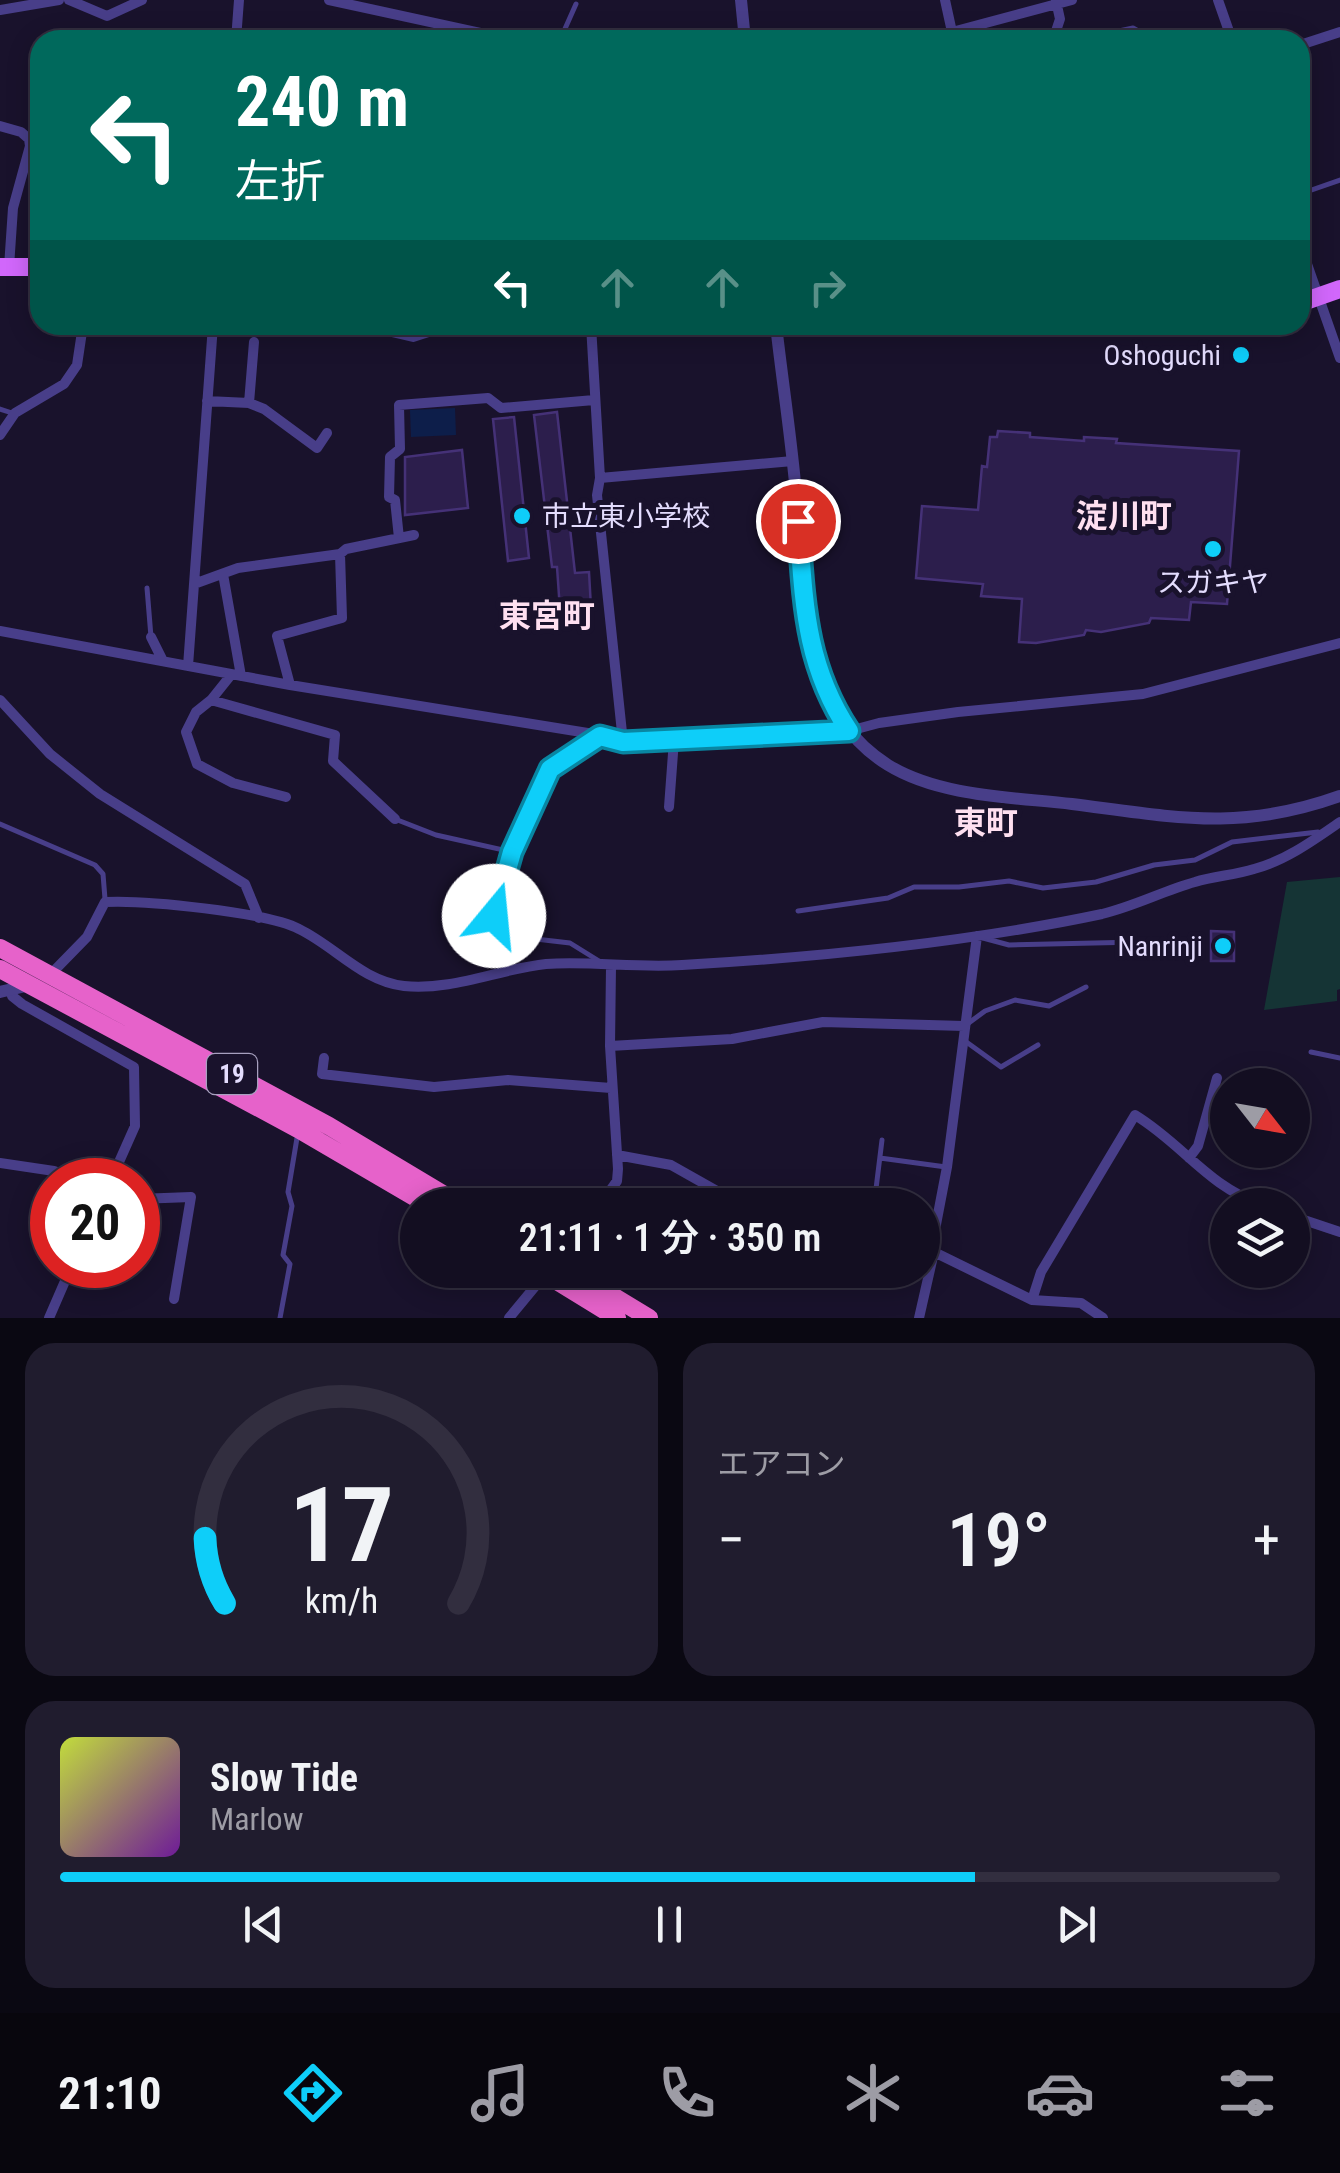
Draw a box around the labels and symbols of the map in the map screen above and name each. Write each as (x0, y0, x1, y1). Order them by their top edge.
place label: Oshoguchi (1104, 339, 1221, 372)
marker: Oshoguchi (1230, 344, 1252, 366)
pin (756, 479, 841, 564)
district label: 淀川町 (1076, 497, 1172, 535)
place label: 市立東小学校 (542, 500, 710, 533)
marker: 市立東小学校 (511, 505, 533, 527)
marker: スガキヤ (1202, 538, 1224, 560)
place label: スガキヤ (1157, 566, 1269, 599)
district label: 東宮町 (499, 597, 595, 635)
district label: 東町 (954, 804, 1018, 842)
position arrow (442, 864, 546, 968)
place label: Nanrinji (1117, 930, 1203, 963)
marker: Nanrinji (1212, 935, 1234, 957)
road number: 19 (207, 1054, 257, 1094)
north arrow (1210, 1068, 1310, 1168)
speed limit sign: 20 (30, 1158, 160, 1288)

